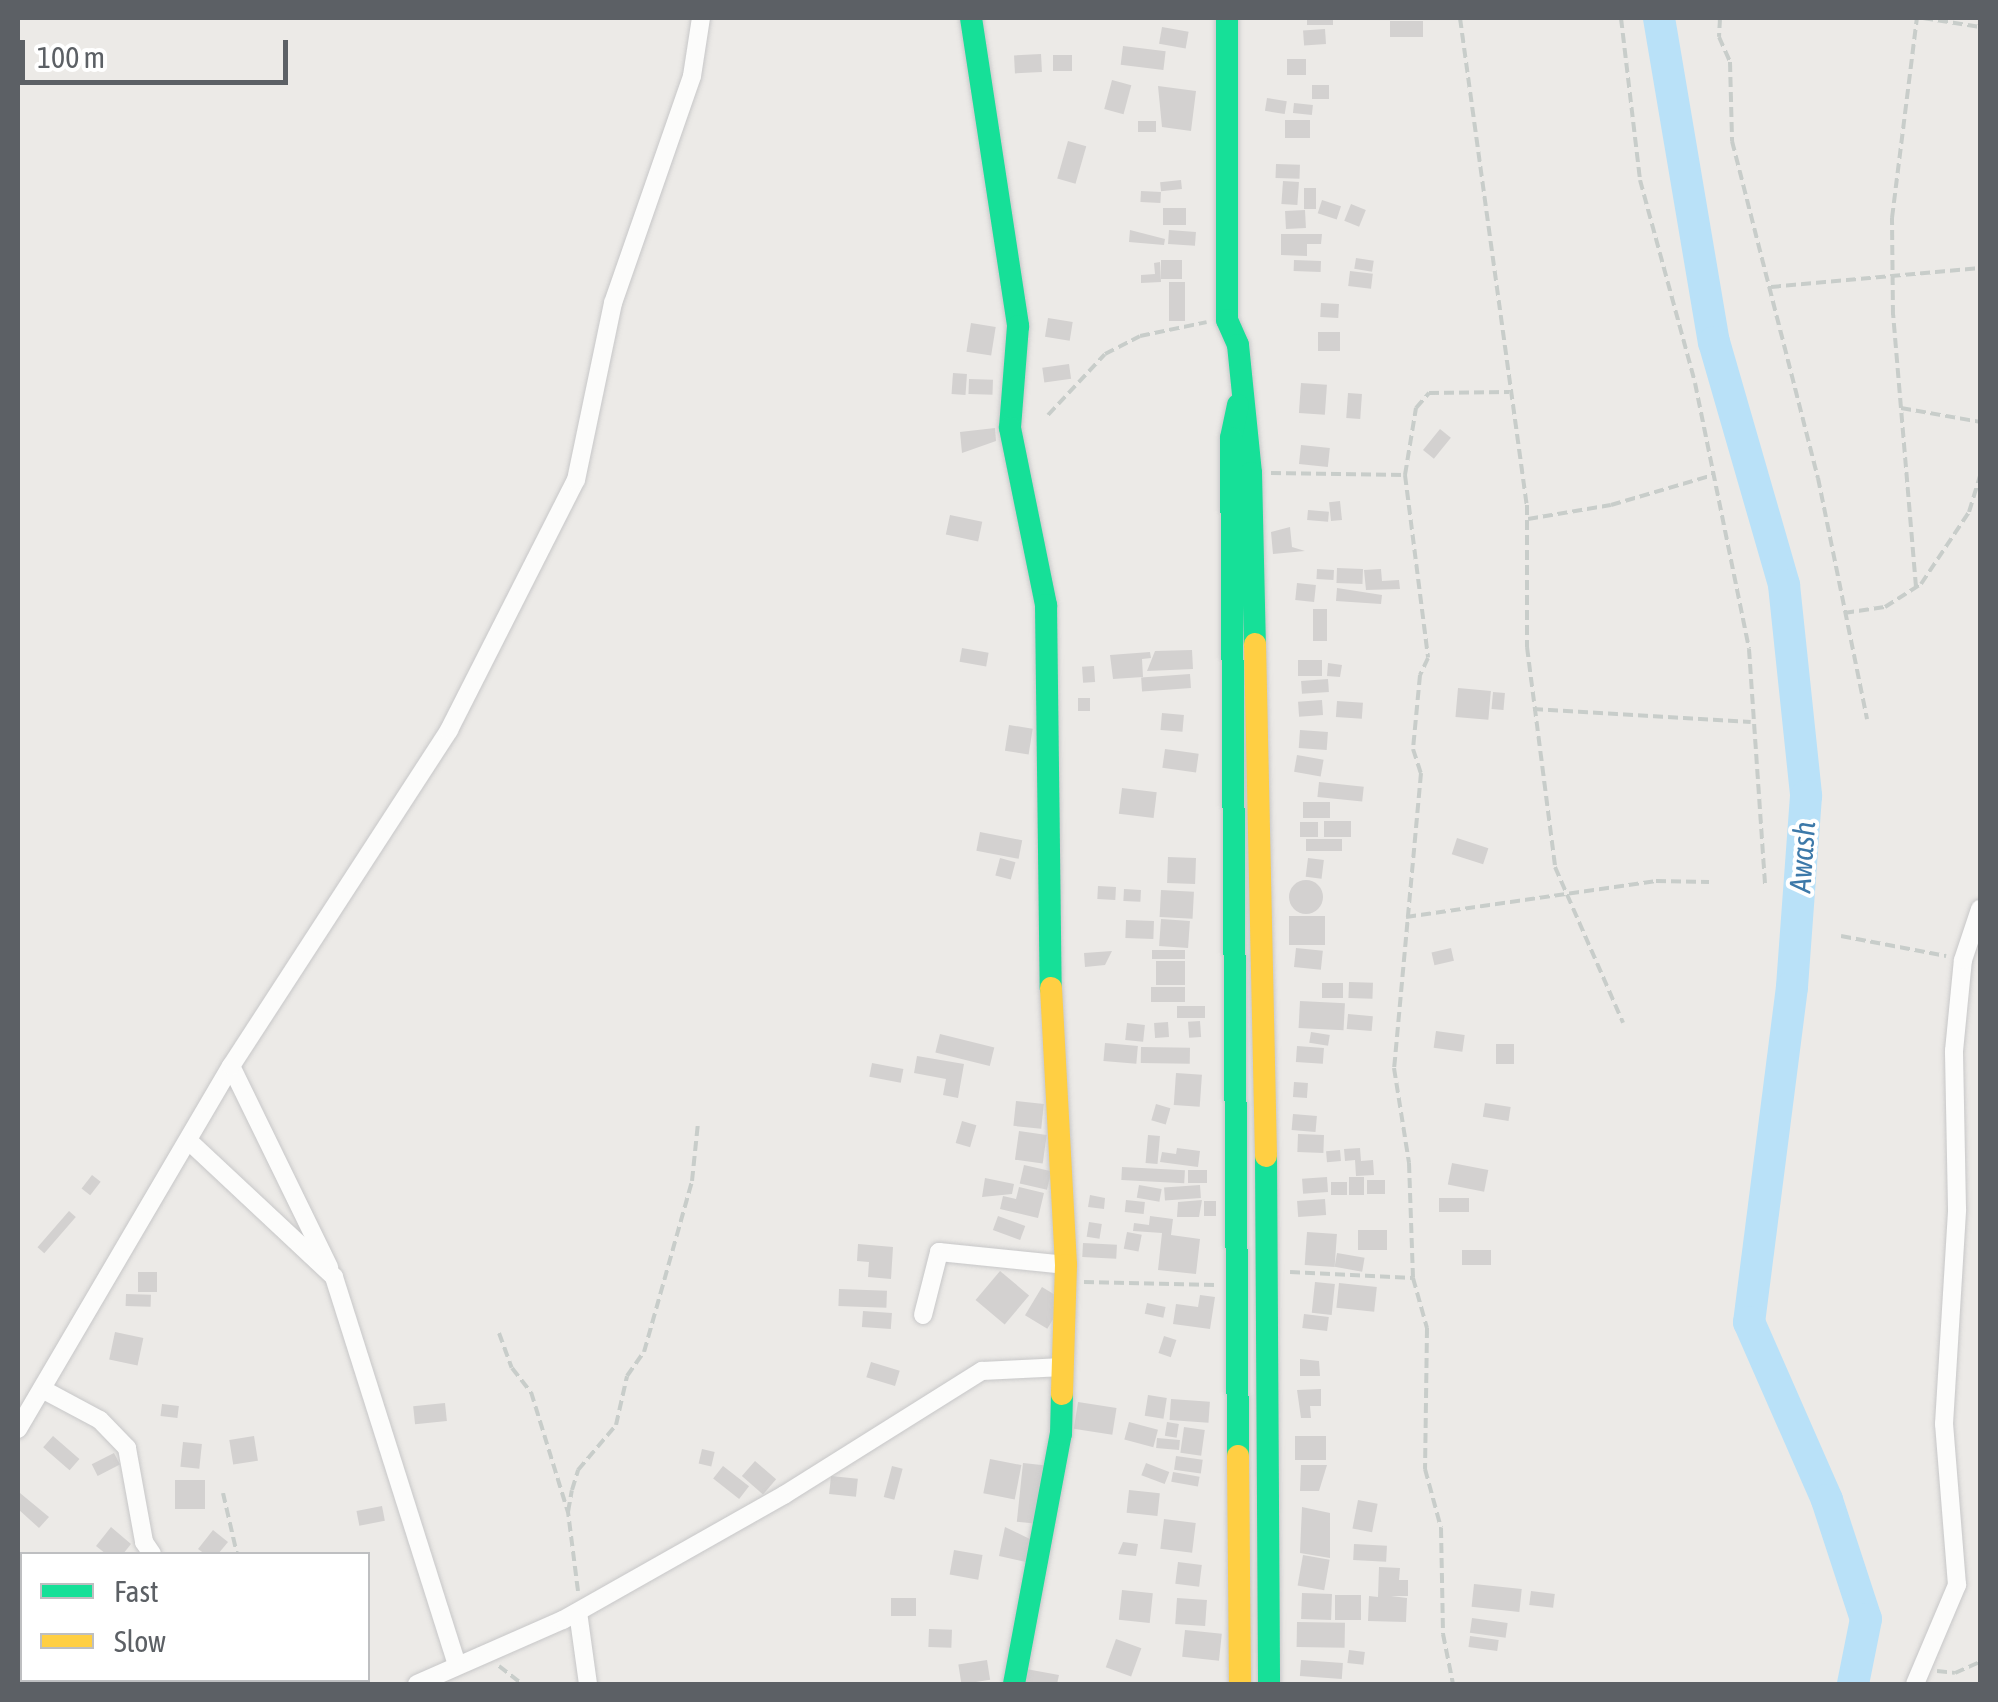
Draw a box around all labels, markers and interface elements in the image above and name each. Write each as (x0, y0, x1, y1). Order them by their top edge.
scale bar (25, 20, 292, 82)
text: 100 m (37, 40, 105, 74)
water label: Awash (1782, 820, 1822, 894)
legend (20, 1552, 370, 1682)
text: Fast (114, 1574, 159, 1608)
text: Slow (114, 1624, 166, 1658)

